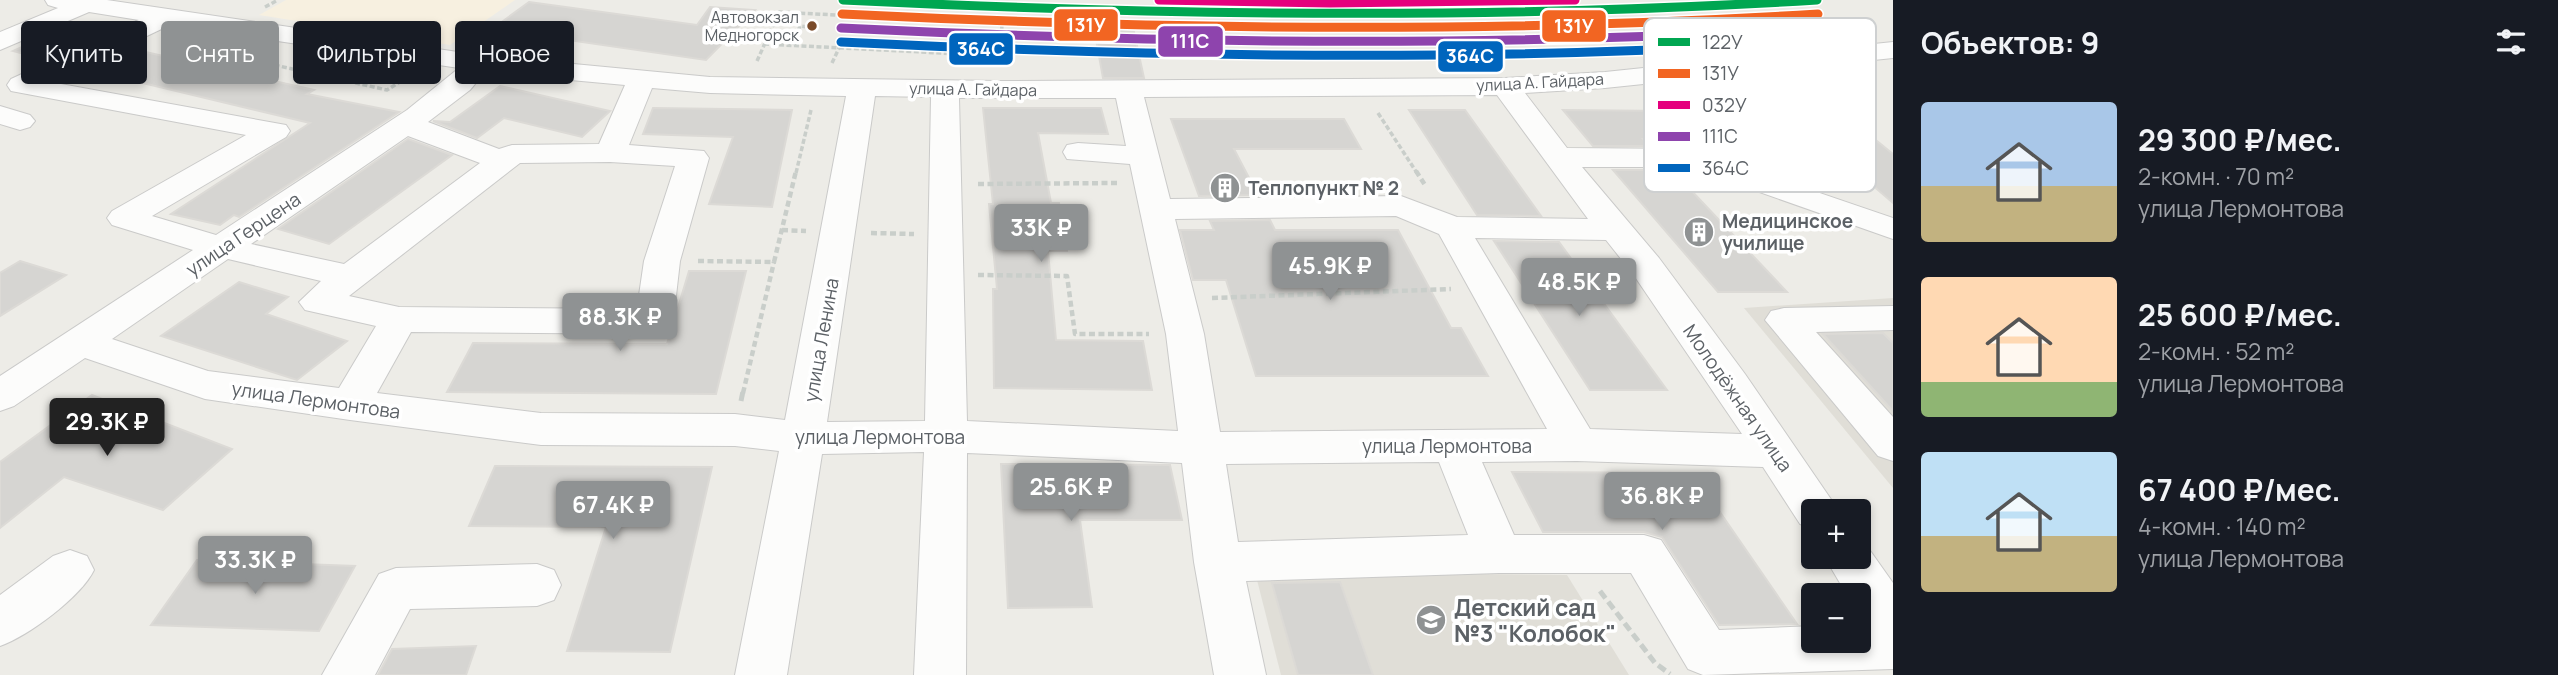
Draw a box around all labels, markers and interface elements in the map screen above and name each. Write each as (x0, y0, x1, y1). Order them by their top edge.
place label: Автовокзал Медногорск (705, 6, 800, 46)
line badge: 131У (1053, 8, 1119, 42)
line badge: 131У (1541, 9, 1607, 43)
text: 131У (1066, 12, 1107, 38)
text: 131У (1554, 13, 1595, 39)
legend (1644, 18, 1876, 192)
marker: Автовокзал Медногорск (805, 19, 819, 33)
chip: Купить (21, 21, 147, 84)
chip: Снять (161, 21, 279, 84)
chip: Фильтры (293, 21, 441, 84)
chip: Новое (455, 21, 574, 84)
text: Объектов: 9 (1921, 22, 2099, 63)
icon: filters (2492, 23, 2530, 61)
line badge: 111С (1157, 25, 1224, 58)
text: 111С (1171, 28, 1210, 54)
text: 122У (1702, 29, 1743, 55)
line badge: 364С (948, 32, 1014, 66)
text: 364С (957, 36, 1005, 62)
line badge: 364С (1437, 40, 1504, 73)
text: 364С (1446, 43, 1494, 69)
text: 131У (1702, 60, 1739, 86)
street label: улица А. Гайдара (1476, 68, 1604, 96)
street label: улица А. Гайдара (909, 77, 1037, 101)
text: 032У (1702, 92, 1747, 118)
text: 29 300 ₽/мес. (2138, 119, 2342, 160)
text: 111С (1702, 123, 1738, 149)
icon: home (1977, 130, 2061, 214)
text: 364С (1702, 155, 1749, 181)
text: 2-комн. · 70 m² (2138, 160, 2294, 192)
building icon: Теплопункт № 2 (1208, 171, 1242, 205)
place label: Теплопункт № 2 (1248, 175, 1399, 201)
street label: улица Герцена (181, 186, 305, 282)
text: улица Лермонтова (2138, 192, 2344, 224)
pin: 33K ₽ (992, 204, 1090, 264)
place label: Медицинское училище (1722, 208, 1853, 256)
text: 33K ₽ (1010, 211, 1072, 243)
building icon: Медицинское училище (1682, 215, 1716, 249)
pin: 45.9K ₽ (1265, 243, 1395, 302)
text: 45.9K ₽ (1288, 249, 1372, 281)
pin: 48.5K ₽ (1514, 258, 1644, 318)
text: 48.5K ₽ (1537, 265, 1621, 297)
street label: улица Ленина (797, 276, 845, 404)
pin: 88.3K ₽ (555, 294, 685, 353)
text: 25 600 ₽/мес. (2138, 294, 2342, 335)
text: 88.3K ₽ (578, 300, 662, 332)
icon: home (1977, 305, 2061, 389)
street label: Молодёжная улица (1677, 319, 1799, 477)
text: 2-комн. · 52 m² (2138, 335, 2294, 367)
text: улица Лермонтова (2138, 367, 2344, 399)
street label: улица Лермонтова (230, 375, 402, 425)
pin: 29.3K ₽ (42, 398, 172, 458)
text: 29.3K ₽ (65, 405, 149, 437)
street label: улица Лермонтова (795, 424, 965, 450)
street label: улица Лермонтова (1362, 433, 1532, 459)
pin: 25.6K ₽ (1006, 463, 1136, 523)
text: 67 400 ₽/мес. (2138, 469, 2341, 510)
text: 25.6K ₽ (1029, 470, 1113, 502)
pin: 36.8K ₽ (1597, 472, 1727, 532)
text: 36.8K ₽ (1620, 479, 1704, 511)
icon: home (1977, 480, 2061, 564)
pin: 67.4K ₽ (548, 482, 678, 541)
text: 67.4K ₽ (572, 488, 654, 520)
map controls (1801, 499, 1871, 653)
button: + (1801, 499, 1871, 569)
text: 4-комн. · 140 m² (2138, 510, 2306, 542)
pin: 33.3K ₽ (190, 536, 320, 596)
text: улица Лермонтова (2138, 542, 2344, 574)
text: 33.3K ₽ (214, 543, 296, 575)
button: − (1801, 583, 1871, 653)
place label: Детский сад №3 "Колобок" (1454, 591, 1616, 649)
school or university icon: Детский сад №3 "Колобок" (1414, 603, 1448, 637)

